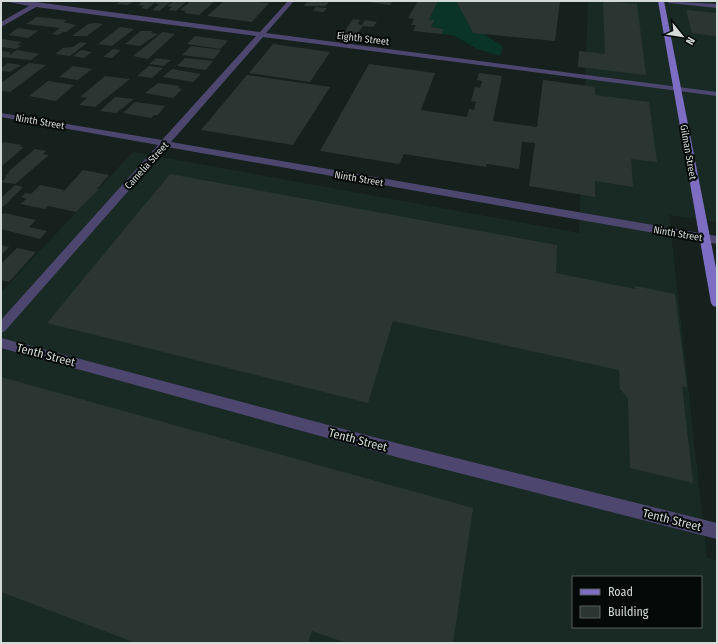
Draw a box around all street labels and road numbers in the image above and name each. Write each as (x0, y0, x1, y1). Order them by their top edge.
street label: Eighth Street (336, 30, 390, 48)
street label: Ninth Street (14, 112, 66, 132)
street label: Gilman Street (677, 124, 699, 181)
street label: Camelia Street (122, 139, 172, 192)
street label: Ninth Street (333, 169, 385, 189)
street label: Ninth Street (652, 224, 704, 244)
street label: Tenth Street (15, 341, 77, 370)
street label: Tenth Street (327, 426, 389, 455)
street label: Tenth Street (641, 506, 703, 534)

